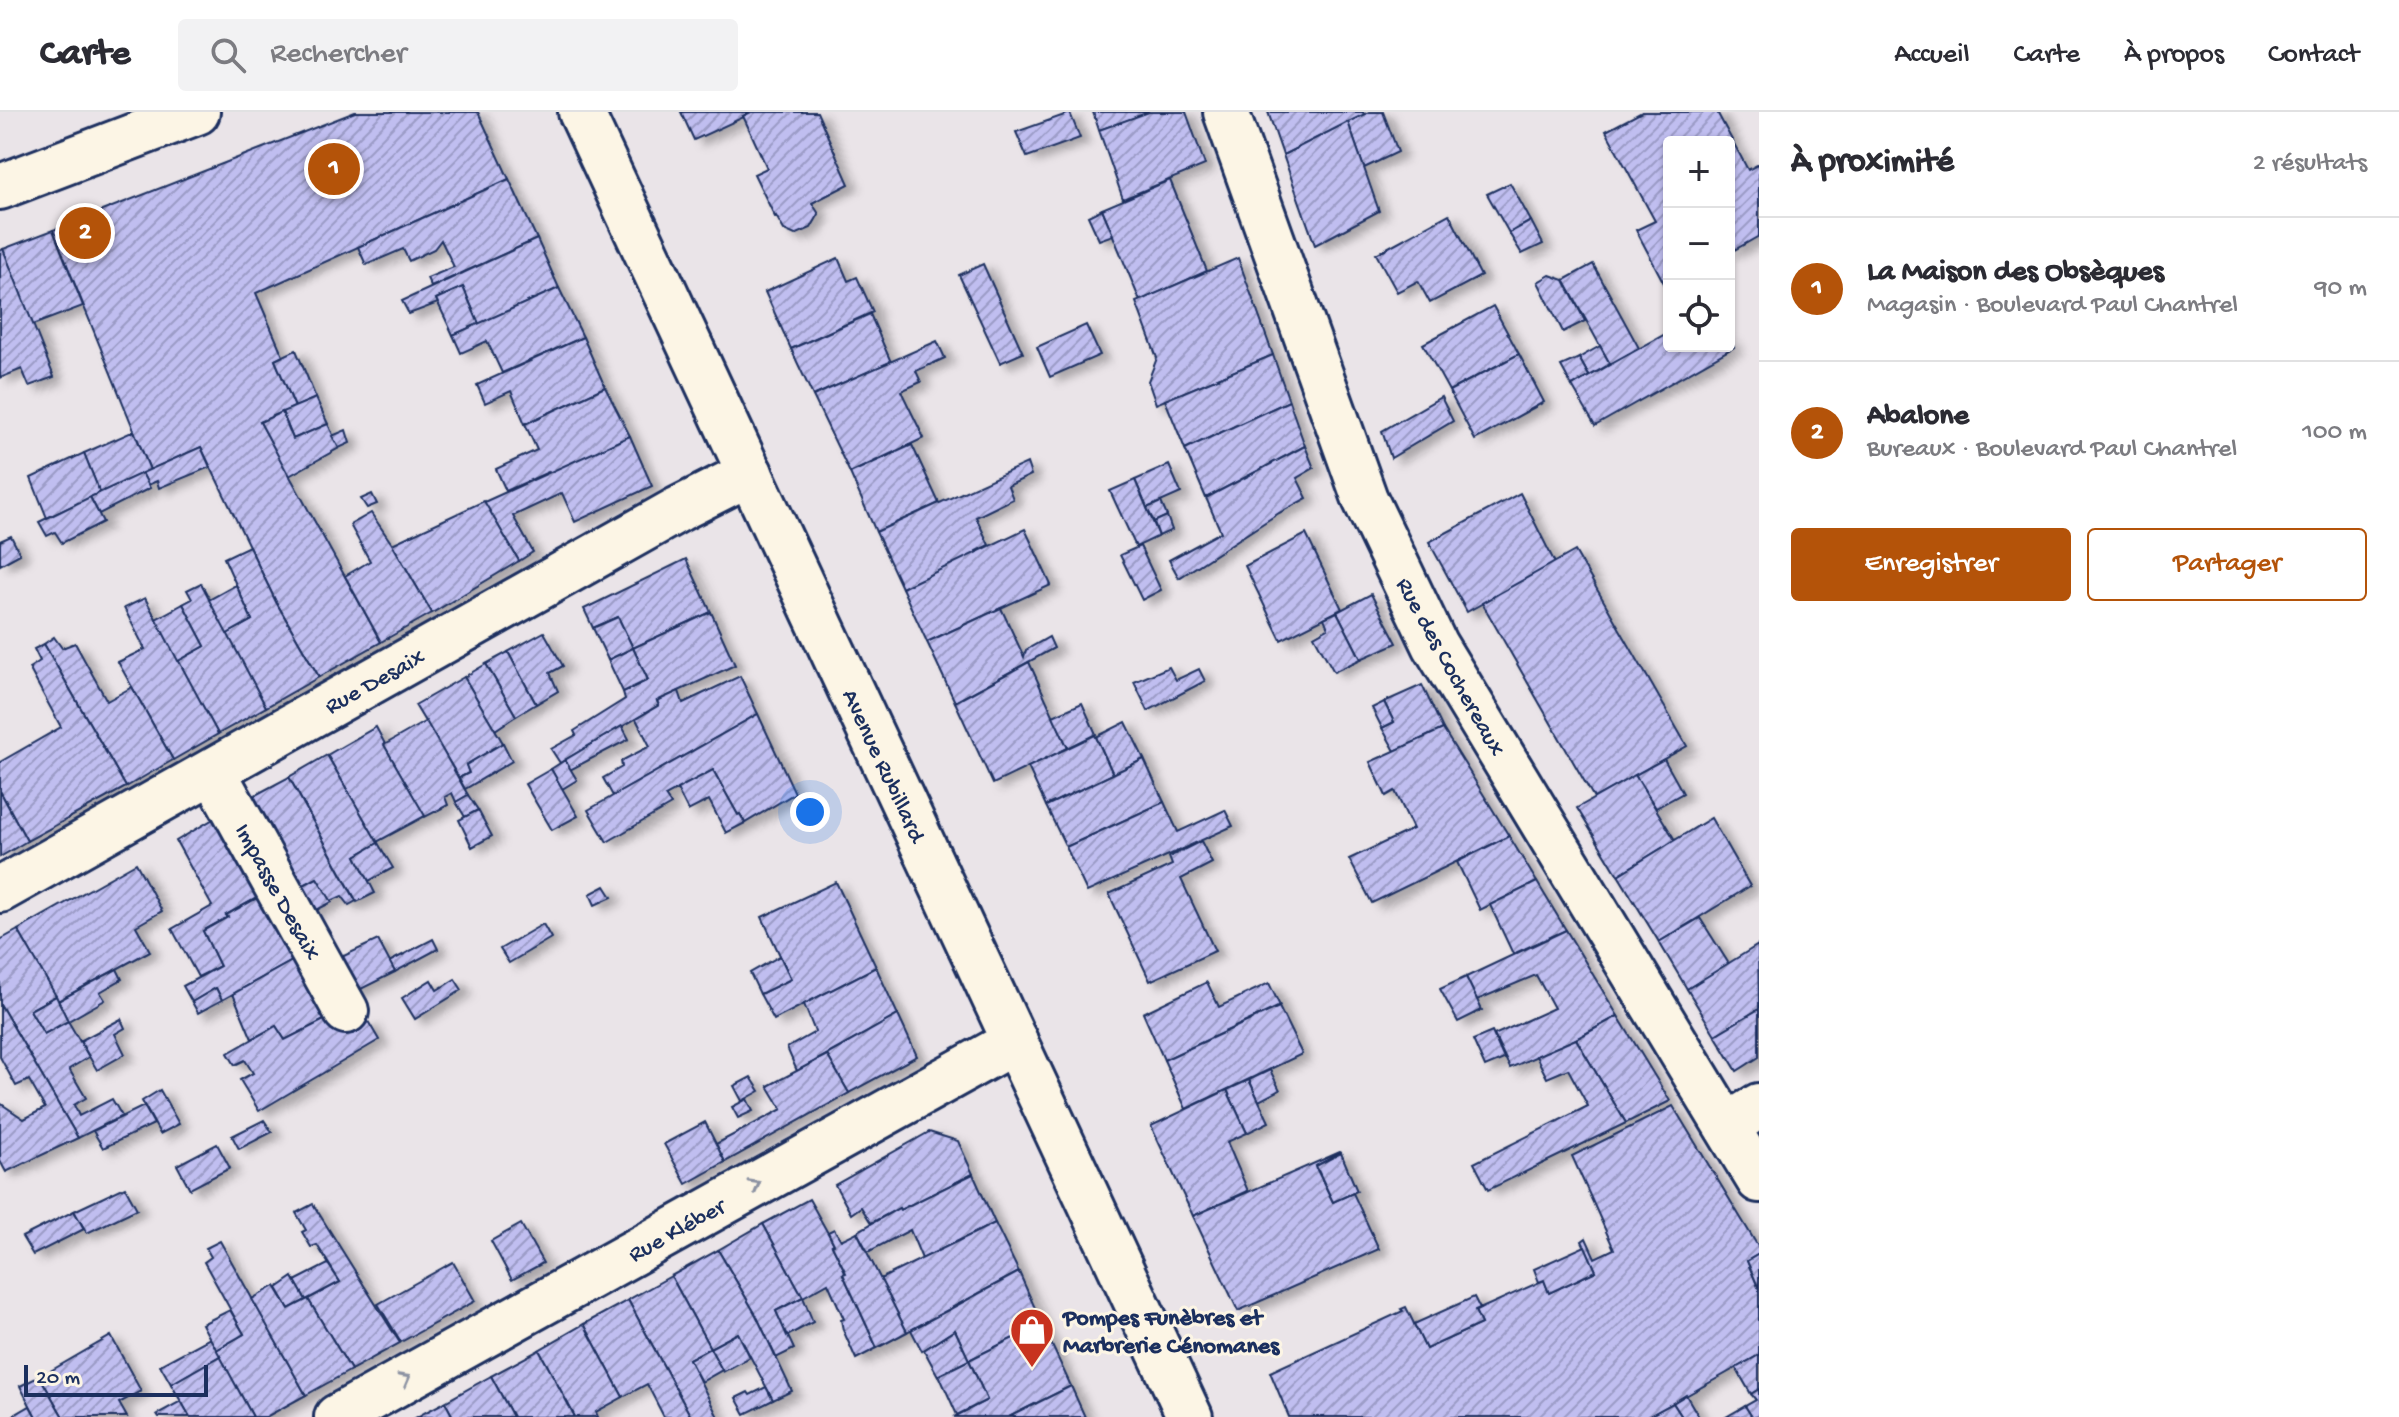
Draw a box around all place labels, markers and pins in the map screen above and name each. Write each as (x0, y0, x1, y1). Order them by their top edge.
pin: 1 (308, 139, 360, 199)
pin: 2 (59, 203, 111, 263)
place label: Pompes Funèbres et Marbrerie Cénomanes (1061, 1305, 1280, 1362)
shop icon: Pompes Funèbres et Marbrerie Cénomanes (1008, 1306, 1056, 1369)

